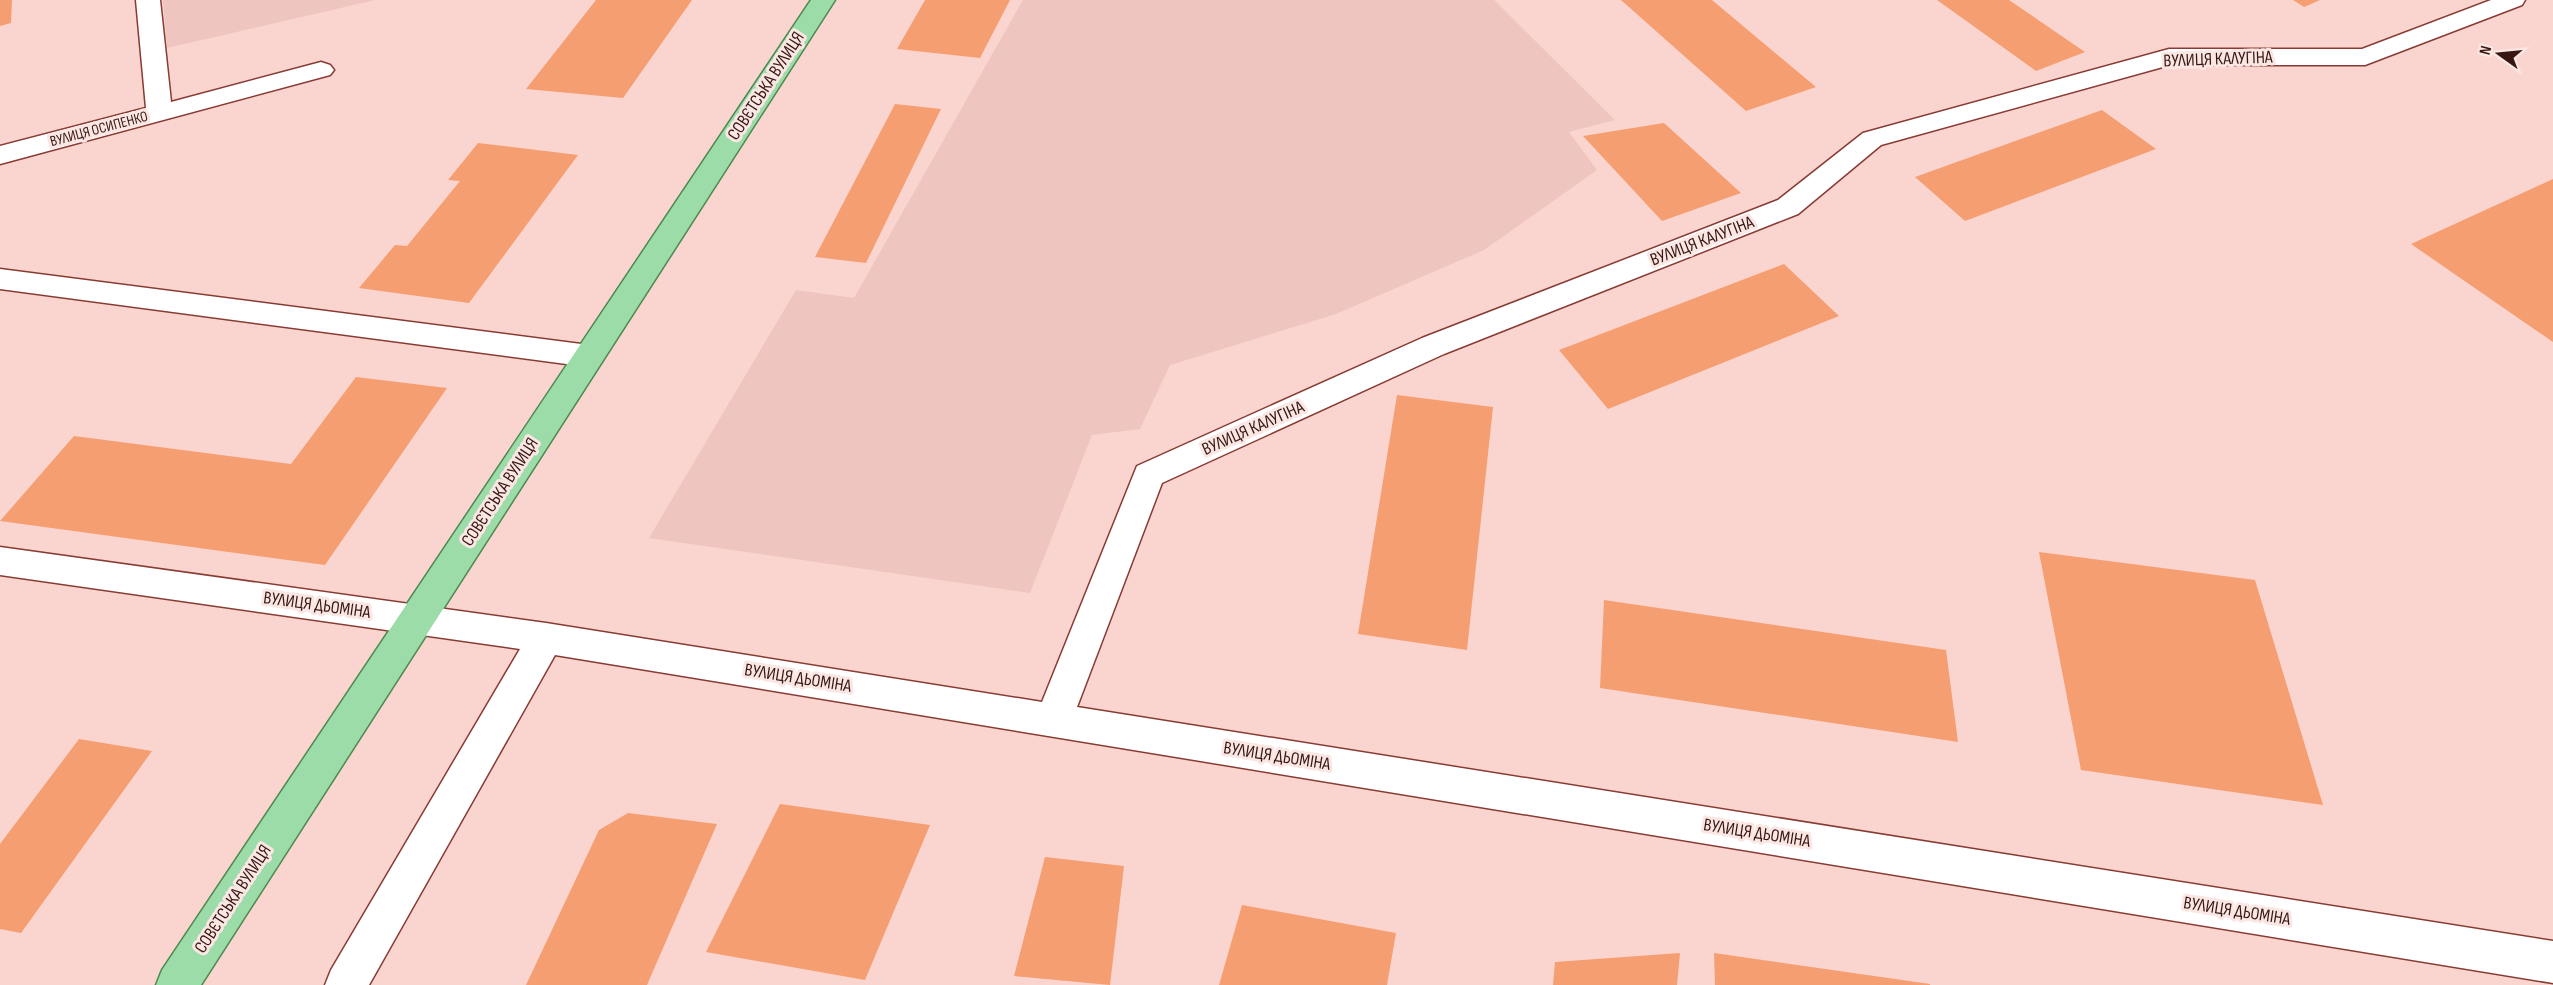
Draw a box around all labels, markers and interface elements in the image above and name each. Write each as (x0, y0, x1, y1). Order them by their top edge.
north arrow (2469, 24, 2529, 84)
street label: СОВЄТСЬКА ВУЛИЦЯ (723, 28, 809, 144)
text: N (2476, 44, 2496, 57)
street label: ВУЛИЦЯ КАЛУГІНА (2163, 47, 2273, 71)
street label: ВУЛИЦЯ ОСИПЕНКО (48, 107, 150, 151)
street label: ВУЛИЦЯ КАЛУГІНА (1647, 212, 1757, 270)
street label: ВУЛИЦЯ КАЛУГІНА (1199, 396, 1307, 460)
street label: СОВЄТСЬКА ВУЛИЦЯ (457, 434, 543, 550)
street label: ВУЛИЦЯ ДЬОМІНА (262, 587, 372, 623)
street label: ВУЛИЦЯ ДЬОМІНА (743, 659, 853, 697)
street label: ВУЛИЦЯ ДЬОМІНА (1222, 737, 1332, 775)
street label: ВУЛИЦЯ ДЬОМІНА (1702, 814, 1812, 852)
street label: СОВЄТСЬКА ВУЛИЦЯ (190, 841, 276, 957)
street label: ВУЛИЦЯ ДЬОМІНА (2182, 892, 2292, 930)

